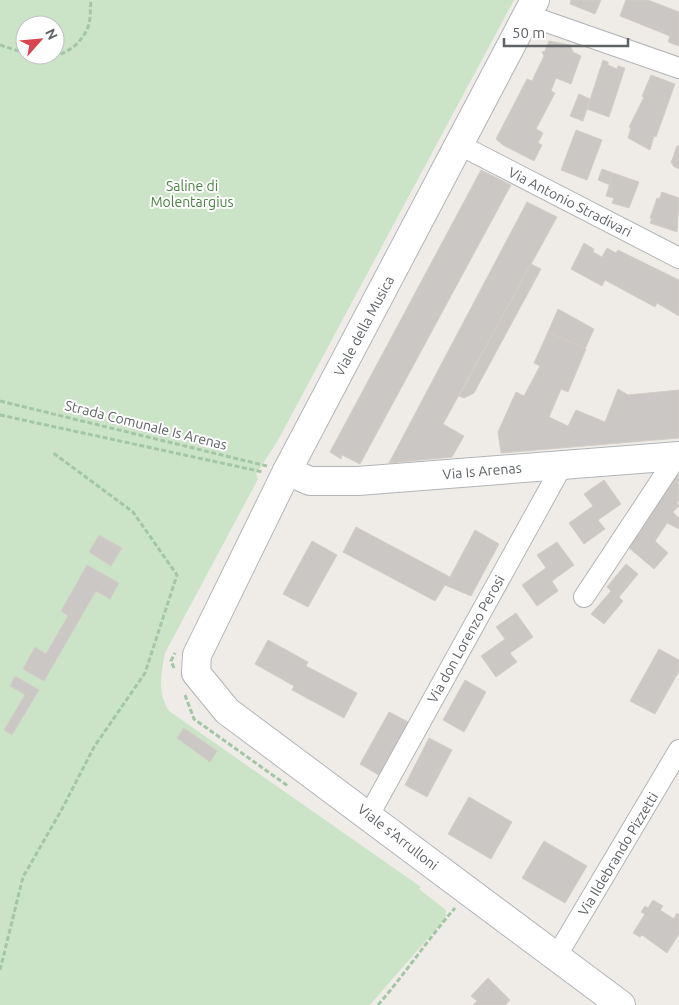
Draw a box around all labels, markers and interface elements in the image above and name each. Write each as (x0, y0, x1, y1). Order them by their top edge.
north arrow (15, 15, 65, 65)
scale bar (504, 15, 628, 47)
text: 50 m (512, 24, 545, 41)
text: N (42, 26, 61, 42)
street label: Via Antonio Stradivari (506, 164, 634, 240)
park label: Saline di Molentargius (150, 178, 234, 210)
street label: Viale della Musica (331, 273, 397, 379)
street label: Strada Comunale Is Arenas (63, 397, 229, 453)
street label: Via Is Arenas (442, 460, 522, 482)
street label: Via don Lorenzo Perosi (424, 572, 508, 706)
street label: Via Ildebrando Pizzetti (575, 789, 661, 919)
street label: Viale s'Arrulloni (355, 801, 441, 873)

